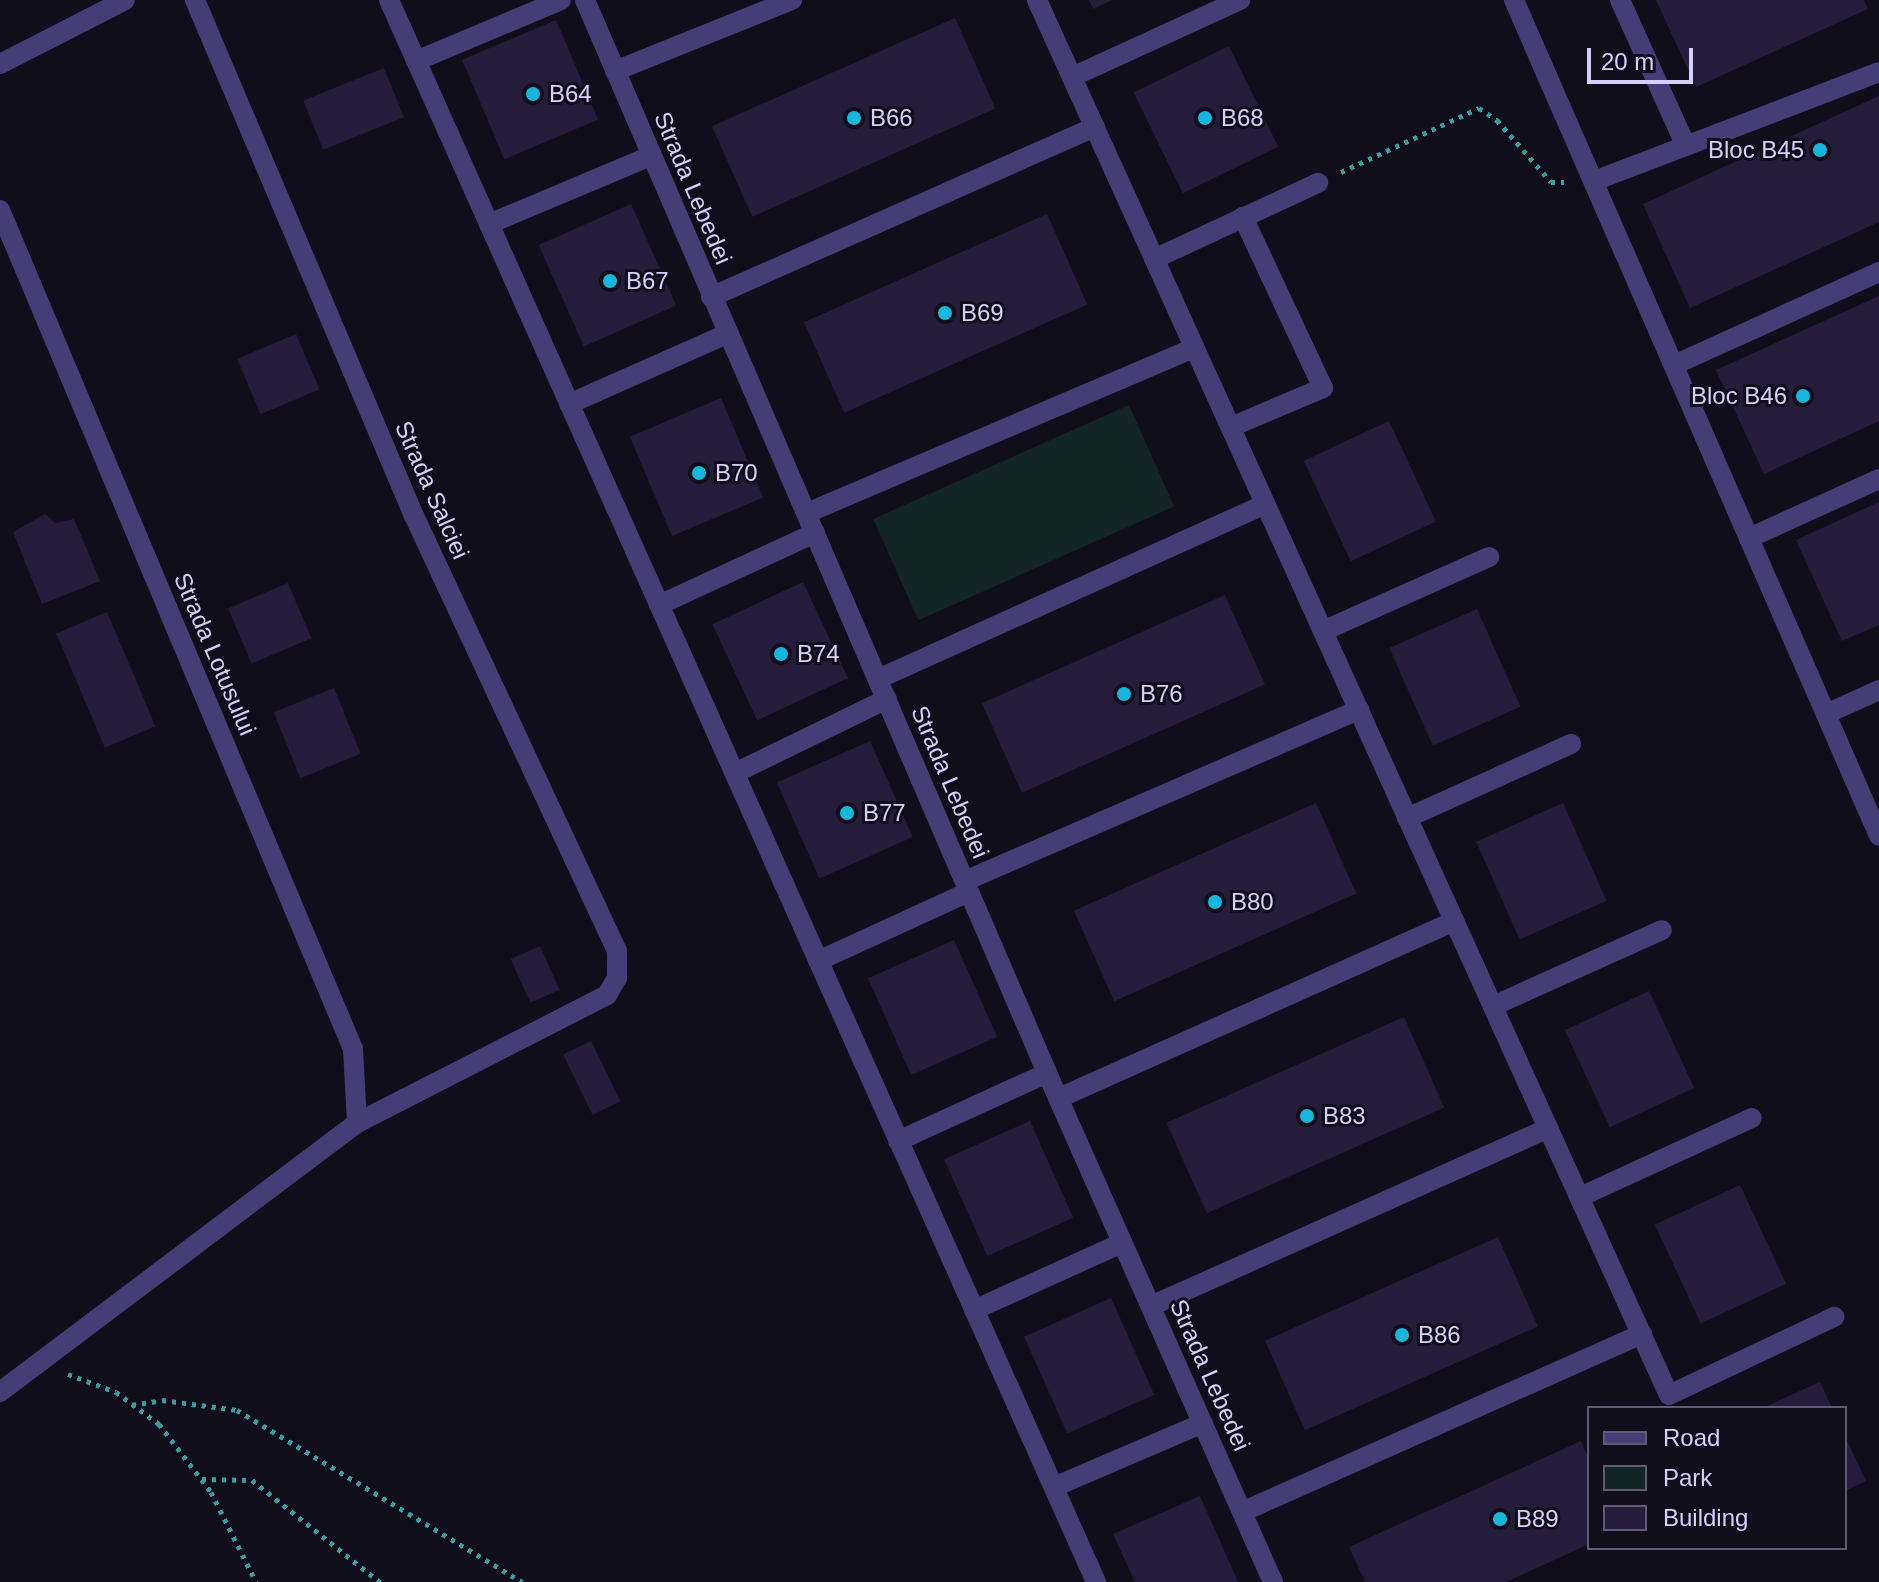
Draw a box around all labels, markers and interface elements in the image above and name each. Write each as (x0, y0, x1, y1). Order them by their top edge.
scale bar (1591, 32, 1697, 82)
text: 20 m (1601, 48, 1654, 75)
place label: B64 (549, 80, 592, 108)
marker: B64 (524, 85, 542, 103)
place label: B66 (870, 104, 913, 132)
place label: B68 (1221, 104, 1264, 132)
street label: Strada Lebedei (648, 107, 738, 269)
marker: B66 (845, 109, 863, 127)
marker: B68 (1196, 109, 1214, 127)
place label: Bloc B45 (1708, 136, 1804, 164)
marker: Bloc B45 (1811, 141, 1829, 159)
place label: B67 (626, 267, 669, 295)
marker: B67 (601, 272, 619, 290)
place label: B69 (961, 299, 1004, 327)
marker: B69 (936, 304, 954, 322)
place label: Bloc B46 (1691, 382, 1787, 410)
marker: Bloc B46 (1794, 387, 1812, 405)
street label: Strada Salciei (389, 417, 475, 563)
place label: B70 (715, 459, 758, 487)
marker: B70 (690, 464, 708, 482)
street label: Strada Lotusului (168, 569, 262, 739)
place label: B74 (797, 640, 840, 668)
marker: B74 (772, 645, 790, 663)
place label: B76 (1140, 680, 1183, 708)
marker: B76 (1115, 685, 1133, 703)
street label: Strada Lebedei (905, 701, 995, 863)
place label: B77 (863, 799, 906, 827)
marker: B77 (838, 804, 856, 822)
place label: B80 (1231, 888, 1274, 916)
marker: B80 (1206, 893, 1224, 911)
place label: B83 (1323, 1102, 1366, 1130)
marker: B83 (1298, 1107, 1316, 1125)
street label: Strada Lebedei (1164, 1295, 1256, 1455)
place label: B86 (1418, 1321, 1461, 1349)
marker: B86 (1393, 1326, 1411, 1344)
legend (1587, 1406, 1847, 1550)
text: Road (1663, 1424, 1720, 1451)
text: Park (1663, 1464, 1712, 1491)
text: Building (1663, 1504, 1748, 1531)
place label: B89 (1516, 1505, 1559, 1533)
marker: B89 (1491, 1510, 1509, 1528)

